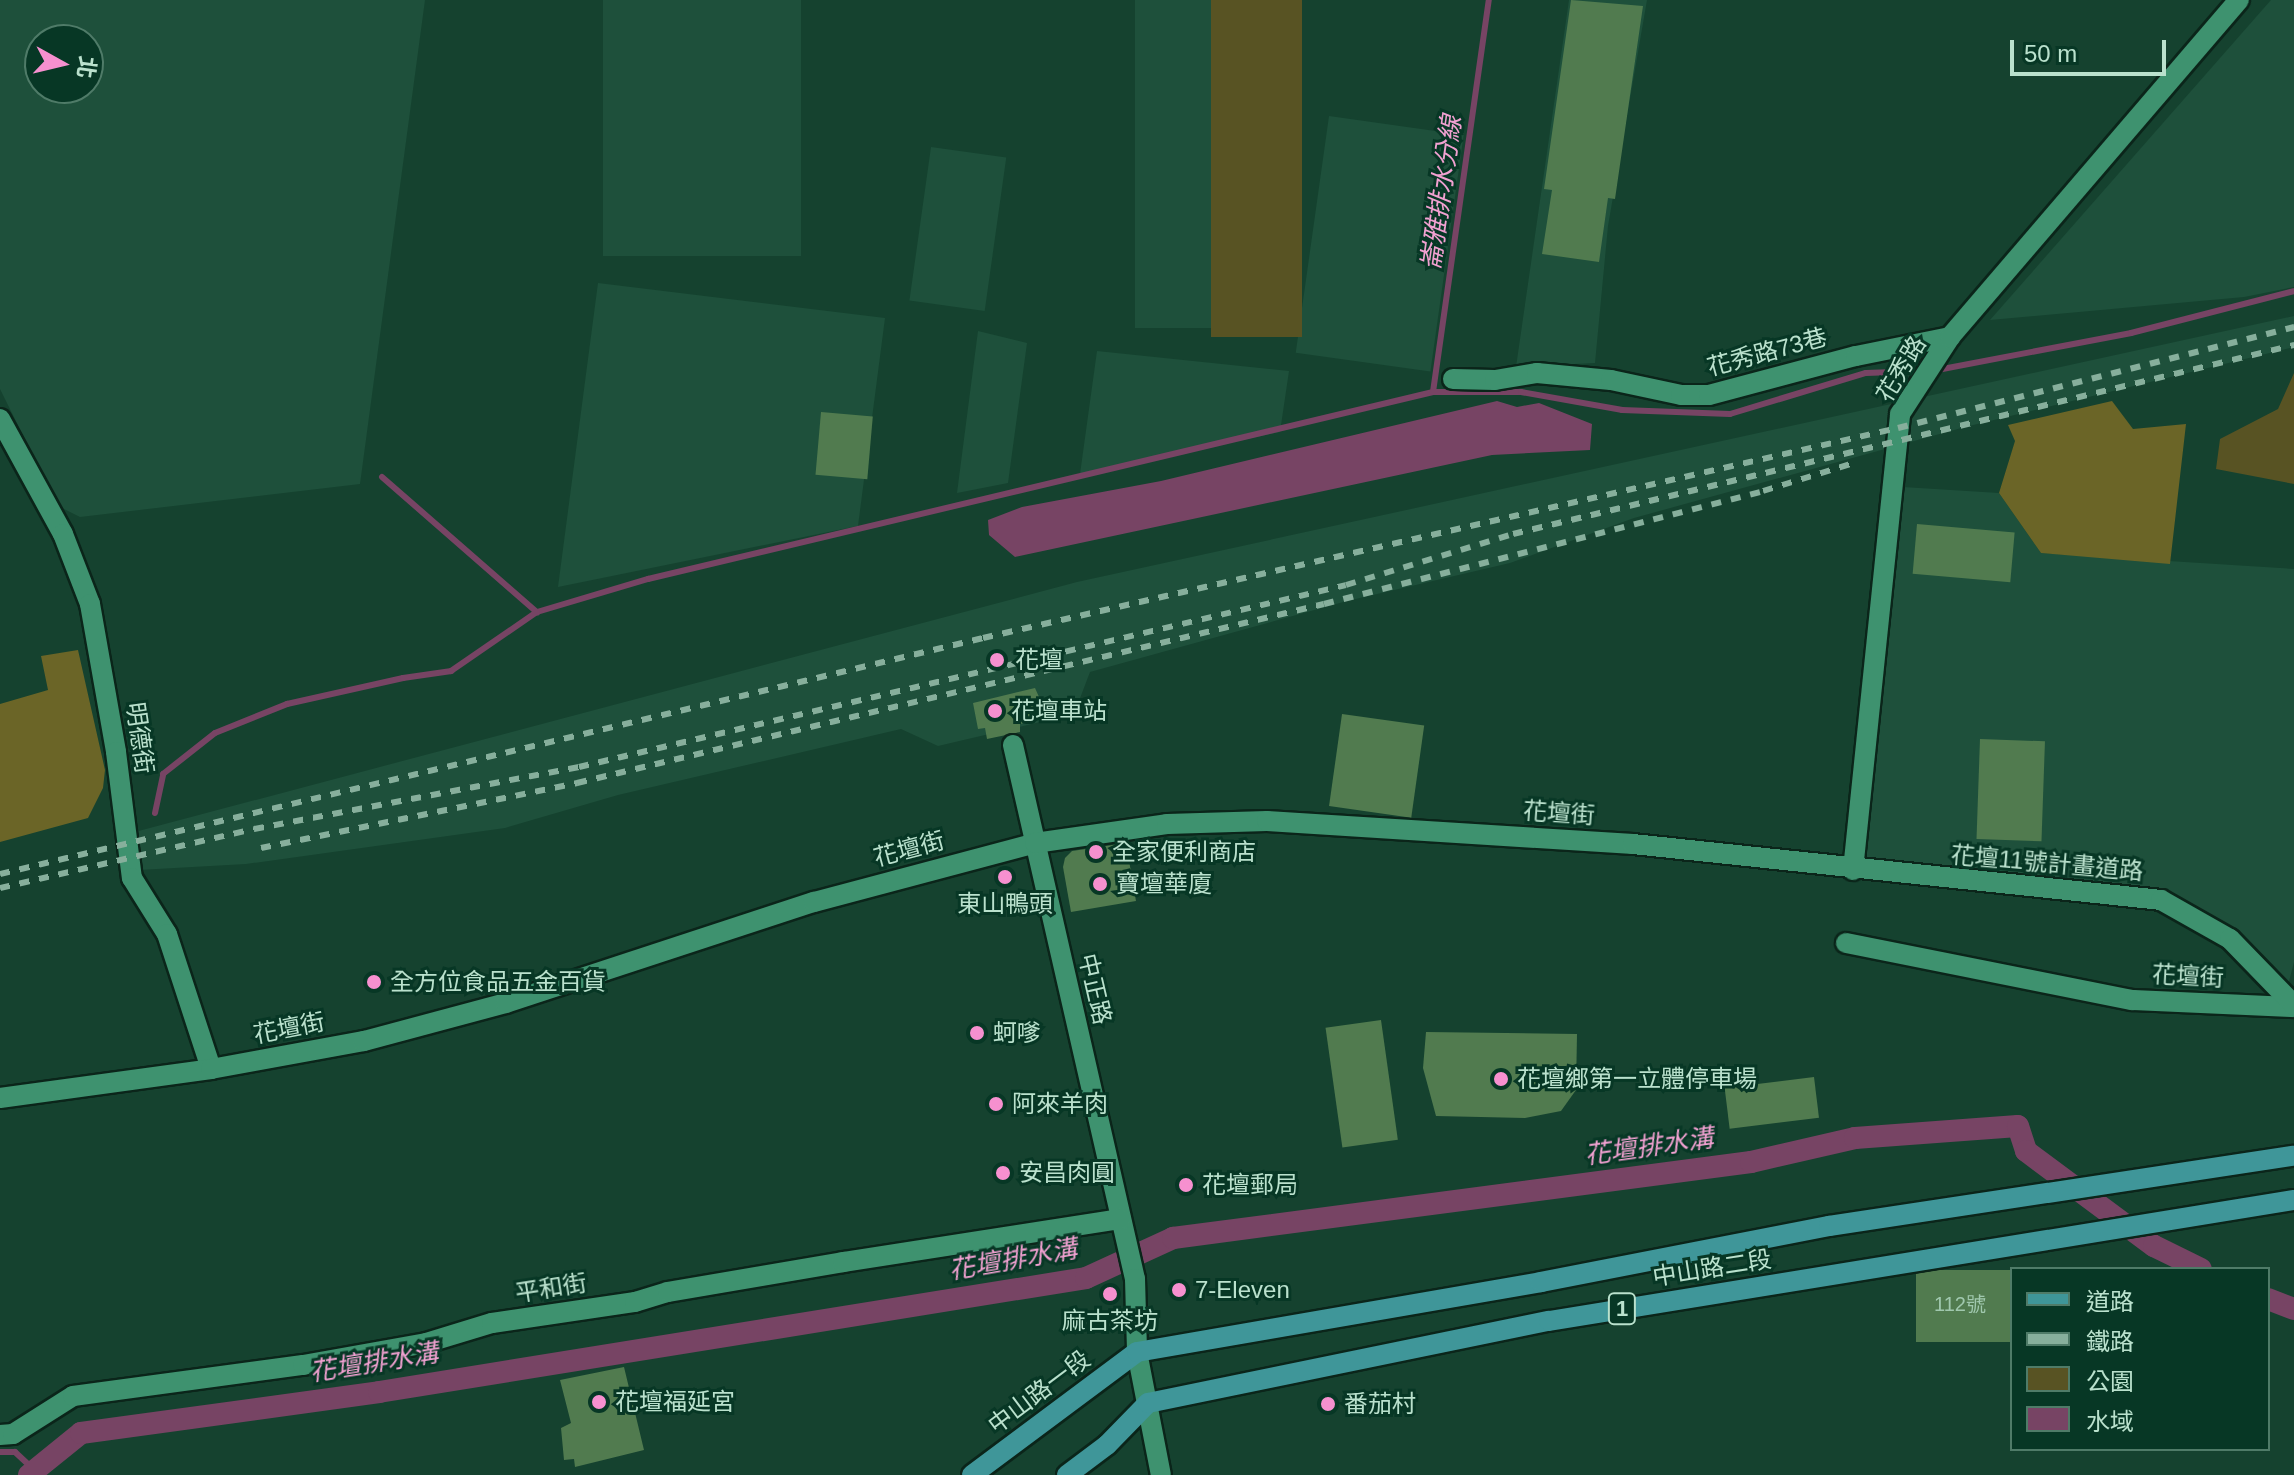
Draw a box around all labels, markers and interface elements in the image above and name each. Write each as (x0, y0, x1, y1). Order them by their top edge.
north arrow (24, 24, 104, 104)
scale bar (2014, 24, 2170, 74)
text: 50 m (2024, 40, 2077, 67)
text: 北 (72, 54, 100, 80)
water label: 崙雅排水分線 (1416, 114, 1468, 272)
street label: 花秀路73巷 (1704, 322, 1830, 382)
street label: 花秀路 (1870, 331, 1932, 407)
place label: 花壇 (1015, 646, 1063, 674)
marker: 花壇 (986, 649, 1008, 671)
place label: 花壇車站 (1011, 697, 1107, 725)
street label: 明德街 (121, 700, 159, 776)
marker: 花壇車站 (986, 702, 1004, 720)
street label: 花壇街 (1522, 796, 1596, 830)
street label: 花壇街 (870, 826, 948, 872)
place label: 全家便利商店 (1112, 838, 1256, 866)
street label: 花壇11號計畫道路 (1950, 840, 2144, 886)
marker: 全家便利商店 (1087, 843, 1105, 861)
marker: 東山鴨頭 (996, 868, 1014, 886)
place label: 寶壇華廈 (1116, 870, 1212, 898)
marker: 寶壇華廈 (1091, 875, 1109, 893)
place label: 東山鴨頭 (957, 890, 1053, 918)
street label: 中正路 (1073, 951, 1117, 1027)
street label: 花壇街 (2151, 960, 2225, 992)
place label: 全方位食品五金百貨 (390, 968, 606, 996)
marker: 全方位食品五金百貨 (365, 973, 383, 991)
street label: 花壇街 (251, 1007, 327, 1049)
place label: 蚵嗲 (993, 1019, 1041, 1047)
marker: 蚵嗲 (968, 1024, 986, 1042)
place label: 花壇鄉第一立體停車場 (1517, 1065, 1757, 1093)
marker: 花壇鄉第一立體停車場 (1492, 1070, 1510, 1088)
place label: 阿來羊肉 (1012, 1090, 1108, 1118)
marker: 阿來羊肉 (987, 1095, 1005, 1113)
water label: 花壇排水溝 (1582, 1123, 1716, 1171)
place label: 安昌肉圓 (1019, 1159, 1115, 1187)
marker: 安昌肉圓 (994, 1164, 1012, 1182)
place label: 花壇郵局 (1202, 1171, 1298, 1199)
marker: 花壇郵局 (1177, 1176, 1195, 1194)
water label: 花壇排水溝 (946, 1233, 1080, 1287)
street label: 中山路二段 (1650, 1244, 1774, 1292)
legend (2010, 1267, 2270, 1451)
street label: 平和街 (513, 1268, 589, 1308)
place label: 7-Eleven (1195, 1276, 1290, 1304)
marker: 7-Eleven (1170, 1281, 1188, 1299)
marker: 麻古茶坊 (1101, 1285, 1119, 1303)
text: 道路 (2086, 1288, 2134, 1315)
road number: 1 (1606, 1291, 1638, 1327)
house number: 112號 (1934, 1292, 1986, 1316)
place label: 麻古茶坊 (1062, 1307, 1158, 1335)
text: 鐵路 (2086, 1328, 2134, 1355)
water label: 花壇排水溝 (307, 1337, 441, 1389)
street label: 中山路一段 (982, 1344, 1096, 1440)
text: 公園 (2086, 1368, 2134, 1395)
place label: 花壇福延宮 (615, 1388, 735, 1416)
place label: 番茄村 (1344, 1390, 1416, 1418)
marker: 花壇福延宮 (590, 1393, 608, 1411)
marker: 番茄村 (1319, 1395, 1337, 1413)
text: 水域 (2086, 1408, 2134, 1435)

